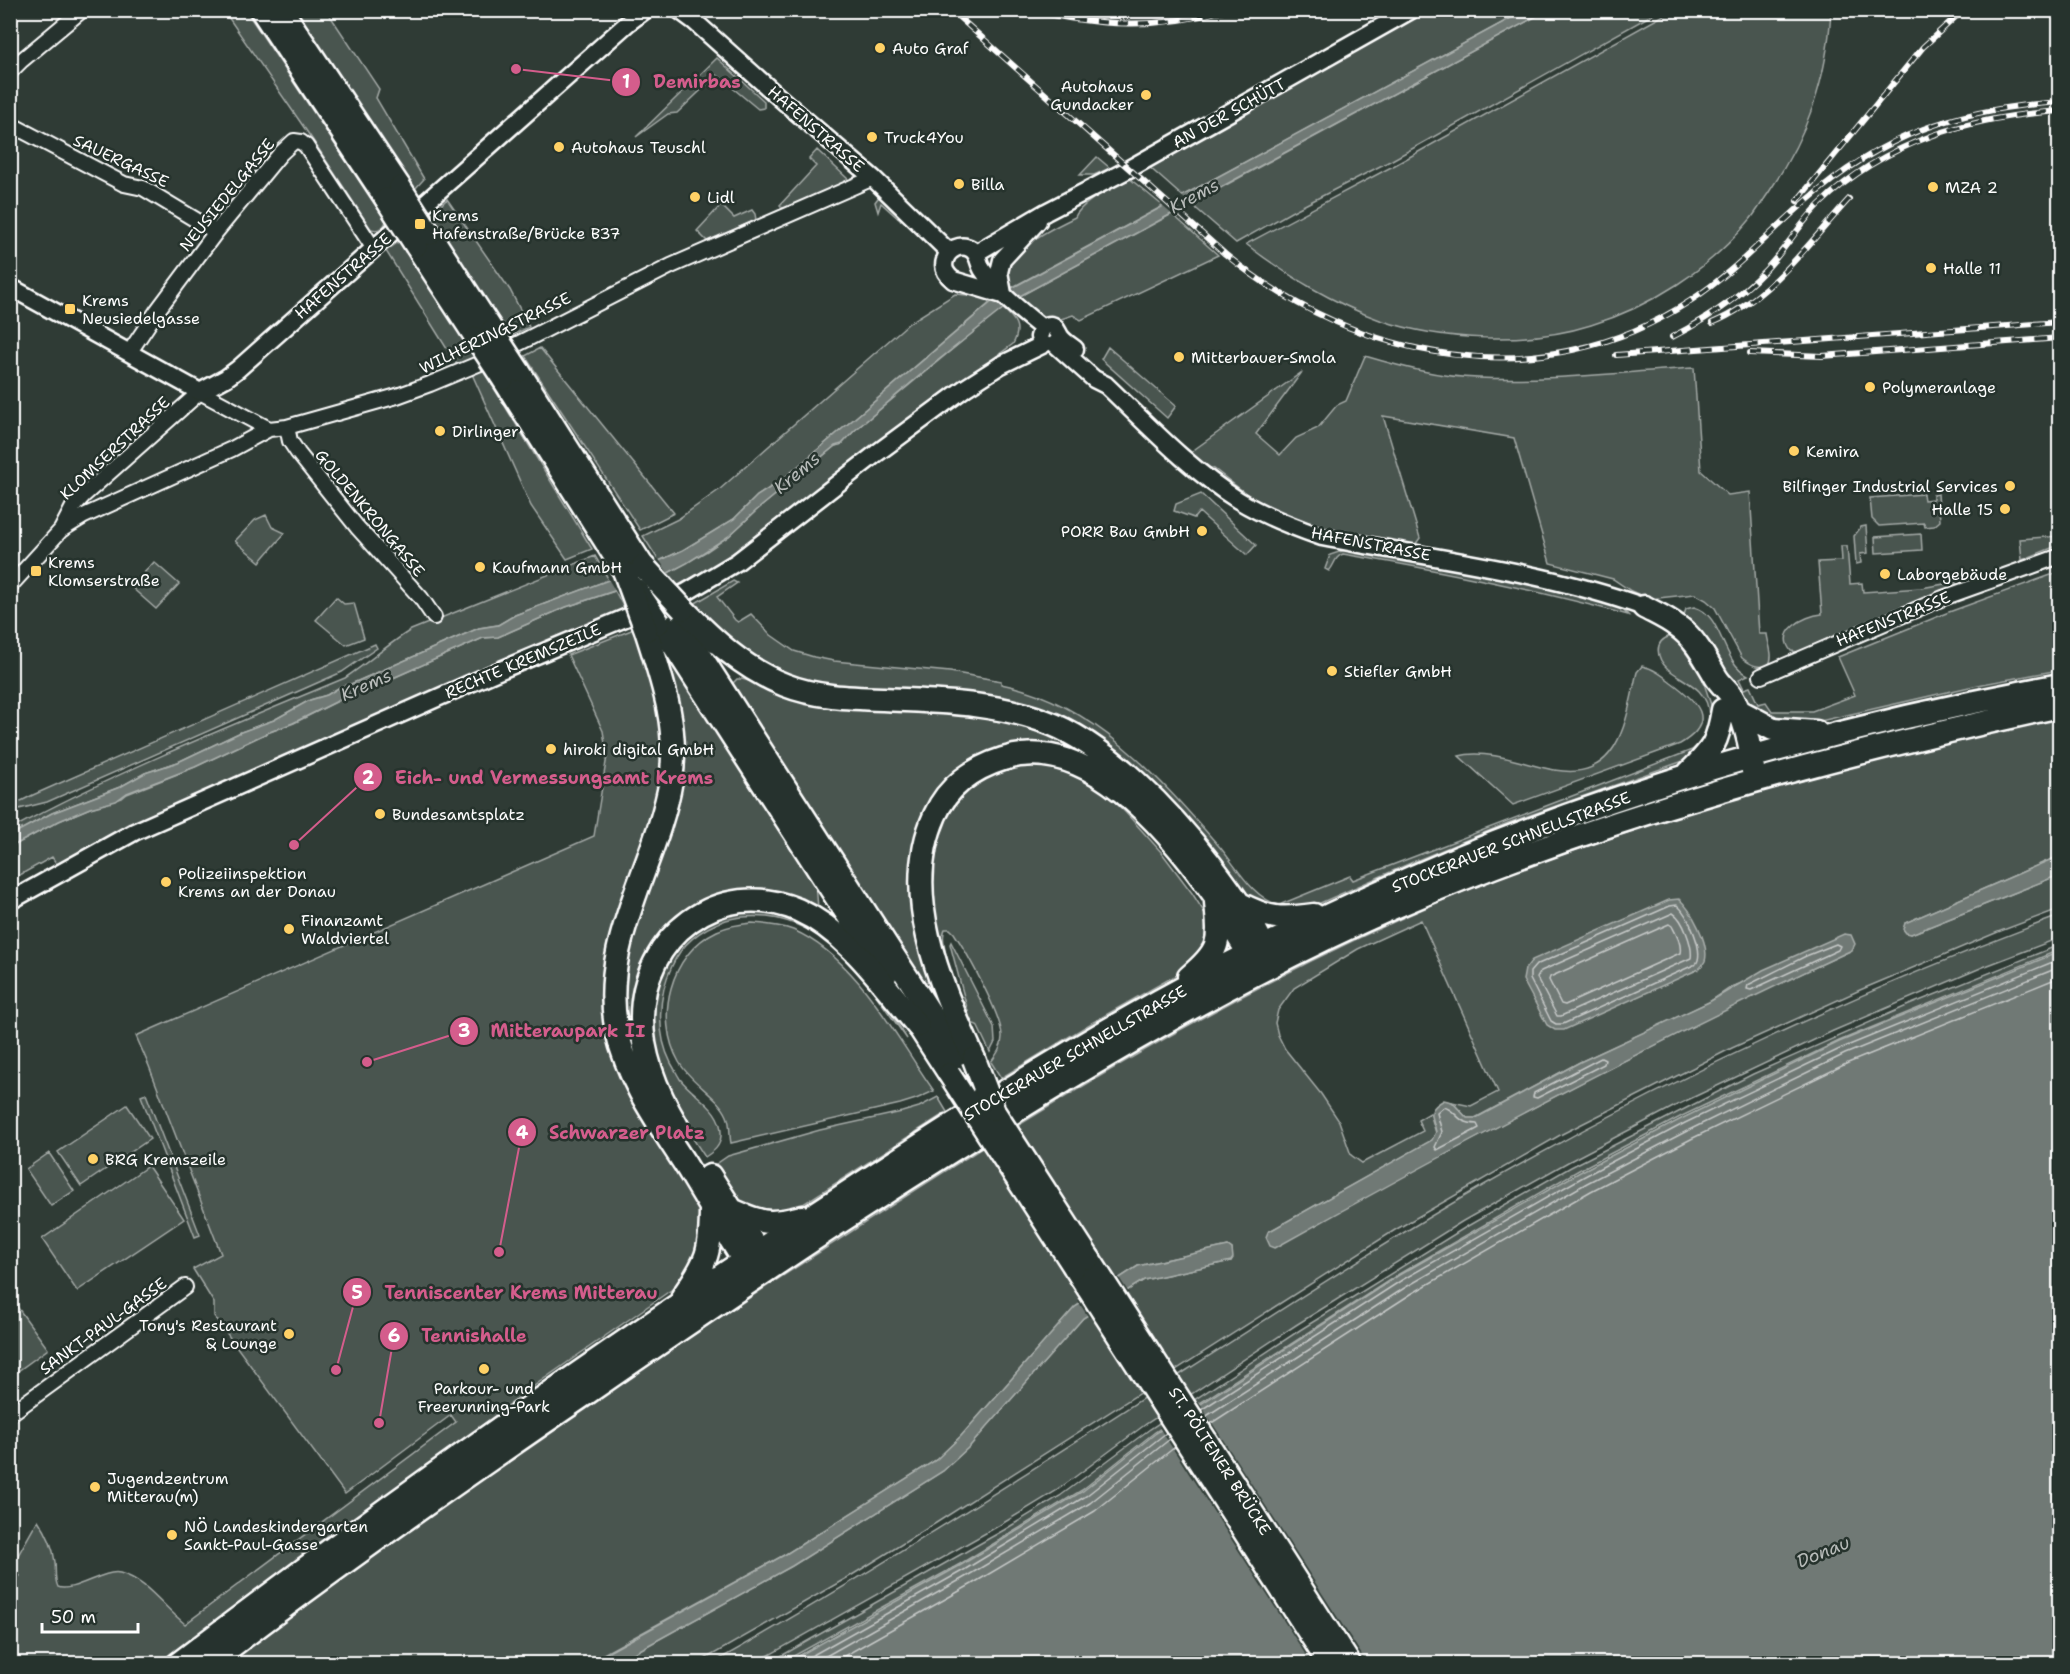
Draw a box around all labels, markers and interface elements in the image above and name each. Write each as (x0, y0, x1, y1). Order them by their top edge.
place label: Auto Graf (892, 38, 970, 59)
marker: Auto Graf (873, 41, 887, 55)
callout: Demirbas (611, 64, 752, 100)
text: 1 (622, 70, 630, 94)
text: Demirbas (653, 70, 741, 94)
street label: AN DER SCHÜTT (1169, 73, 1289, 153)
place label: Autohaus Gundacker (1050, 76, 1134, 115)
street label: HAFENSTRASSE (763, 81, 869, 177)
marker: Autohaus Gundacker (1139, 88, 1153, 102)
place label: Truck4You (884, 127, 964, 148)
street label: SAUERGASSE (70, 130, 172, 192)
marker: Truck4You (865, 130, 879, 144)
street label: NEUSIEDELGASSE (175, 134, 279, 256)
place label: Autohaus Teuschl (571, 137, 706, 158)
marker: Autohaus Teuschl (552, 140, 566, 154)
water label: Krems (1165, 173, 1223, 219)
place label: Billa (971, 174, 1004, 195)
marker: Billa (952, 177, 966, 191)
place label: MZA 2 (1945, 177, 1998, 198)
marker: MZA 2 (1926, 180, 1940, 194)
place label: Lidl (707, 187, 735, 208)
marker: Lidl (688, 190, 702, 204)
place label: Krems Hafenstraße/Brücke B37 (432, 205, 621, 244)
marker: Krems Hafenstraße/Brücke B37 (413, 217, 427, 231)
street label: HAFENSTRASSE (290, 228, 396, 324)
place label: Halle 11 (1943, 258, 2001, 279)
marker: Halle 11 (1924, 261, 1938, 275)
street label: WILHERINGSTRASSE (416, 287, 574, 379)
place label: Krems Neusiedelgasse (82, 290, 200, 329)
marker: Krems Neusiedelgasse (63, 302, 77, 316)
place label: Mitterbauer-Smola (1191, 347, 1336, 368)
marker: Mitterbauer-Smola (1172, 350, 1186, 364)
place label: Polymeranlage (1882, 377, 1996, 398)
marker: Polymeranlage (1863, 380, 1877, 394)
street label: KLOMSERSTRASSE (56, 392, 174, 504)
place label: Dirlinger (452, 421, 519, 442)
marker: Dirlinger (433, 424, 447, 438)
place label: Kemira (1806, 441, 1859, 462)
marker: Kemira (1787, 444, 1801, 458)
street label: GOLDENKRONGASSE (311, 445, 429, 581)
water label: Krems (769, 447, 825, 499)
place label: Bilfinger Industrial Services (1782, 476, 1998, 497)
marker: Bilfinger Industrial Services (2003, 479, 2017, 493)
place label: Halle 15 (1931, 499, 1993, 520)
marker: Halle 15 (1998, 502, 2012, 516)
place label: PORR Bau GmbH (1061, 521, 1190, 542)
street label: HAFENSTRASSE (1309, 522, 1433, 566)
marker: PORR Bau GmbH (1195, 524, 1209, 538)
place label: Krems Klomserstraße (48, 552, 160, 591)
place label: Kaufmann GmbH (492, 557, 622, 578)
marker: Kaufmann GmbH (473, 560, 487, 574)
marker: Krems Klomserstraße (29, 564, 43, 578)
place label: Laborgebäude (1897, 564, 2007, 585)
marker: Laborgebäude (1878, 567, 1892, 581)
street label: HAFENSTRASSE (1833, 586, 1953, 652)
street label: RECHTE KREMSZEILE (442, 619, 604, 703)
place label: Stiefler GmbH (1344, 661, 1452, 682)
water label: Krems (337, 663, 395, 707)
marker: Stiefler GmbH (1325, 664, 1339, 678)
place label: hiroki digital GmbH (563, 739, 714, 760)
marker: hiroki digital GmbH (544, 742, 558, 756)
callout: Eich- und Vermessungsamt Krems (353, 759, 725, 795)
text: 2 (362, 766, 375, 790)
text: Eich- und Vermessungsamt Krems (395, 766, 713, 790)
street label: STOCKERAUER SCHNELLSTRASSE (1389, 787, 1633, 897)
place label: Bundesamtsplatz (392, 804, 525, 825)
marker: Bundesamtsplatz (373, 807, 387, 821)
place label: Polizeiinspektion Krems an der Donau (178, 863, 336, 902)
marker: Polizeiinspektion Krems an der Donau (159, 875, 173, 889)
place label: Finanzamt Waldviertel (301, 910, 389, 949)
marker: Finanzamt Waldviertel (282, 922, 296, 936)
street label: STOCKERAUER SCHNELLSTRASSE (960, 980, 1190, 1126)
callout: Mitteraupark II (449, 1013, 658, 1049)
text: 3 (458, 1019, 470, 1043)
text: Mitteraupark II (491, 1019, 645, 1043)
callout: Schwarzer Platz (507, 1114, 717, 1150)
text: 4 (516, 1121, 529, 1145)
text: Schwarzer Platz (549, 1121, 705, 1145)
place label: BRG Kremszeile (105, 1149, 226, 1170)
marker: BRG Kremszeile (86, 1152, 100, 1166)
street label: SANKT-PAUL-GASSE (35, 1273, 171, 1379)
callout: Tenniscenter Krems Mitterau (342, 1274, 669, 1310)
text: 5 (351, 1281, 363, 1305)
text: Tenniscenter Krems Mitterau (384, 1281, 658, 1305)
place label: Tony's Restaurant & Lounge (139, 1315, 277, 1354)
callout: Tennishalle (379, 1318, 539, 1354)
text: 6 (388, 1324, 400, 1348)
text: Tennishalle (421, 1324, 527, 1348)
marker: Tony's Restaurant & Lounge (282, 1327, 296, 1341)
marker: Parkour- und Freerunning-Park (477, 1362, 491, 1376)
place label: Parkour- und Freerunning-Park (418, 1378, 550, 1417)
street label: ST. PÖLTENER BRÜCKE (1164, 1383, 1276, 1539)
place label: Jugendzentrum Mitterau(m) (107, 1468, 229, 1507)
marker: Jugendzentrum Mitterau(m) (88, 1480, 102, 1494)
place label: NÖ Landeskindergarten Sankt-Paul-Gasse (184, 1516, 368, 1555)
marker: NÖ Landeskindergarten Sankt-Paul-Gasse (165, 1528, 179, 1542)
water label: Donau (1793, 1531, 1853, 1573)
scale bar (42, 1596, 138, 1634)
text: 50 m (51, 1605, 96, 1629)

